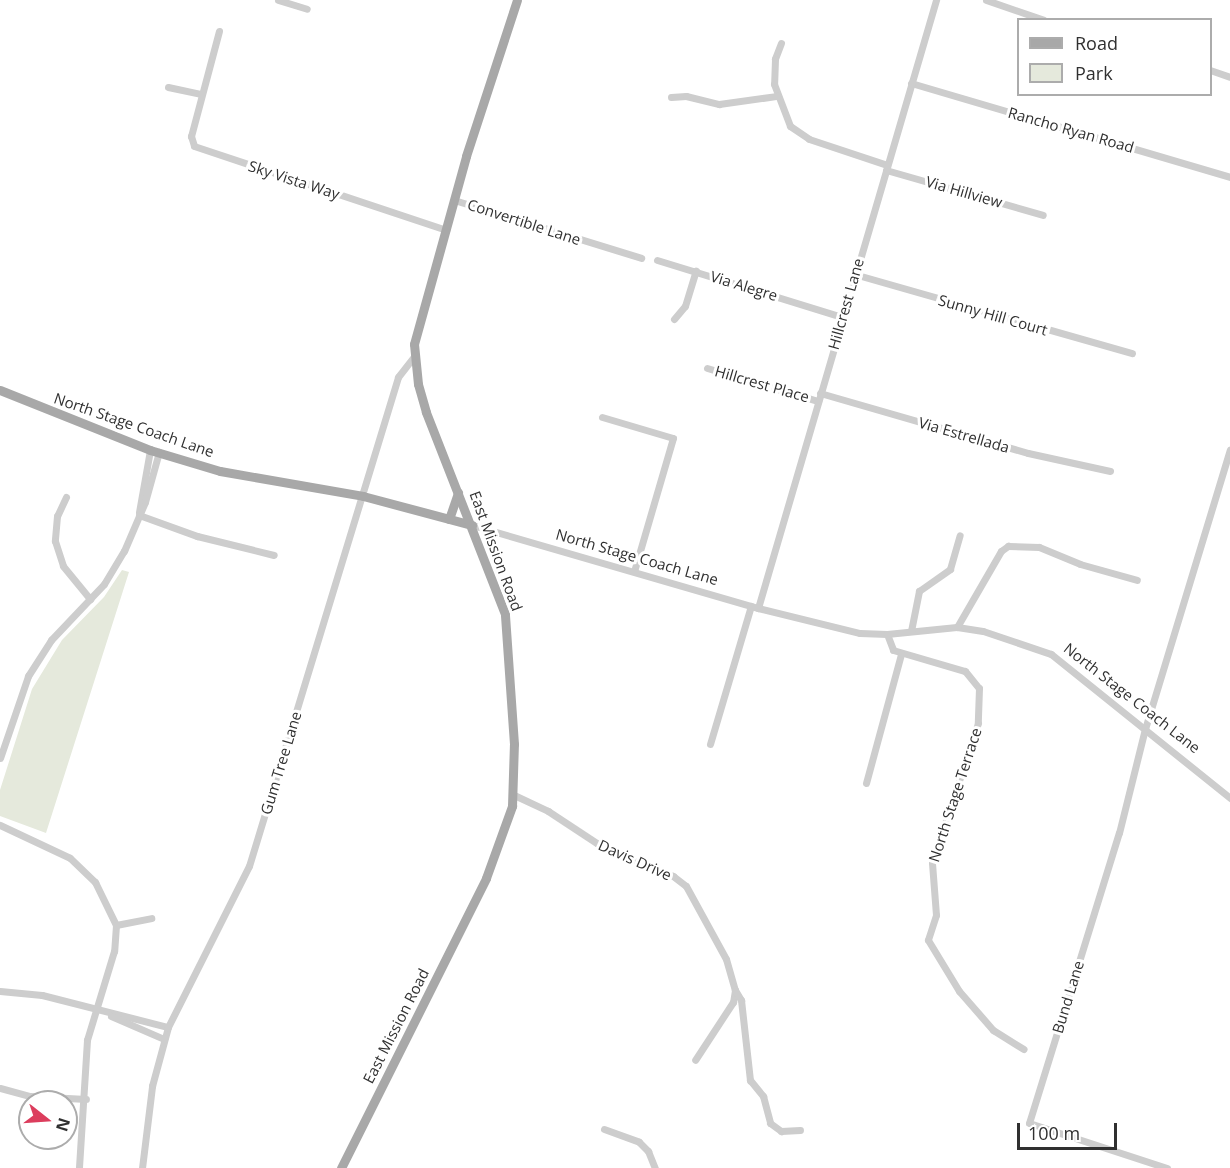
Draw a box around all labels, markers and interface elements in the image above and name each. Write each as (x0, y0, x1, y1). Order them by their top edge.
legend (1017, 18, 1212, 96)
text: Road (1075, 31, 1118, 55)
text: Park (1075, 61, 1113, 85)
street label: Rancho Ryan Road (1006, 103, 1136, 157)
street label: Sky Vista Way (246, 157, 342, 203)
street label: Via Hillview (924, 173, 1004, 211)
street label: Convertible Lane (465, 195, 583, 249)
street label: Hillcrest Lane (824, 256, 868, 352)
street label: Via Alegre (708, 267, 780, 305)
street label: Sunny Hill Court (936, 291, 1050, 339)
street label: Hillcrest Place (713, 362, 811, 406)
street label: North Stage Coach Lane (52, 389, 216, 461)
street label: Via Estrellada (916, 413, 1012, 457)
street label: East Mission Road (466, 489, 526, 613)
street label: North Stage Coach Lane (554, 525, 720, 589)
street label: North Stage Coach Lane (1060, 639, 1204, 757)
street label: Gum Tree Lane (257, 709, 305, 817)
street label: North Stage Terrace (925, 726, 985, 864)
street label: Davis Drive (596, 836, 674, 884)
street label: Bund Lane (1048, 959, 1088, 1035)
street label: East Mission Road (359, 966, 433, 1086)
north arrow (18, 1090, 78, 1150)
scale bar (1020, 1111, 1120, 1149)
text: N (51, 1115, 76, 1134)
text: 100 m (1028, 1121, 1080, 1145)

